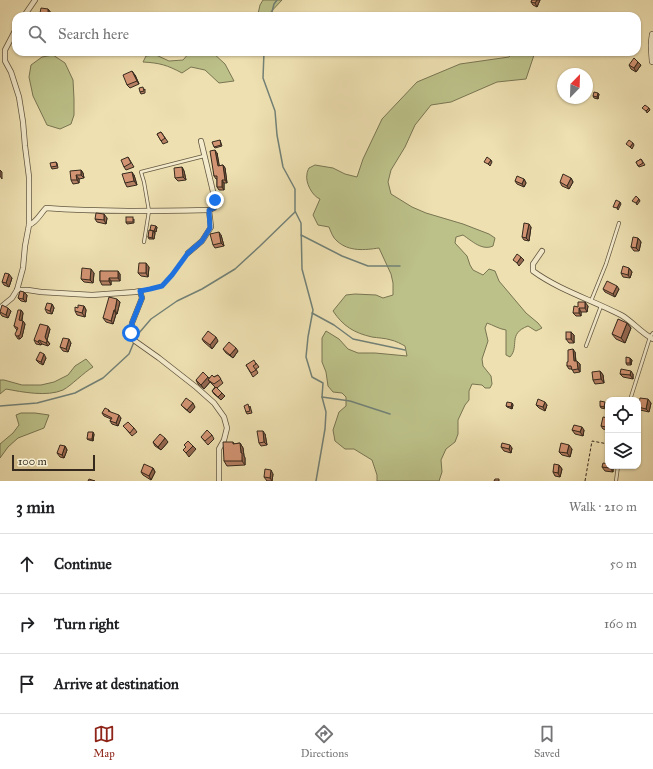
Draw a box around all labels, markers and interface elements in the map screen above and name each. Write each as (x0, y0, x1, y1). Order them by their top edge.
search box (12, 12, 641, 56)
icon: search (26, 23, 48, 45)
text: Search here (58, 25, 129, 43)
north arrow (557, 68, 593, 104)
route end (206, 191, 224, 209)
route start (122, 324, 140, 342)
map controls (605, 397, 641, 469)
button: locate (605, 397, 641, 433)
button: layers (605, 433, 641, 469)
scale bar (12, 453, 95, 472)
text: 100 m (18, 455, 47, 468)
text: 3 min (16, 497, 55, 518)
text: Walk · 210 m (569, 499, 637, 515)
icon: ahead (16, 553, 38, 575)
text: Continue (54, 555, 112, 573)
text: 50 m (610, 556, 637, 572)
icon: right (16, 613, 38, 635)
text: Turn right (54, 615, 119, 633)
text: 160 m (604, 616, 637, 632)
icon: arrive (16, 673, 38, 695)
text: Arrive at destination (54, 675, 179, 693)
tab: Map (93, 723, 115, 760)
tab: Directions (301, 723, 348, 760)
tab: Saved (534, 723, 560, 760)

